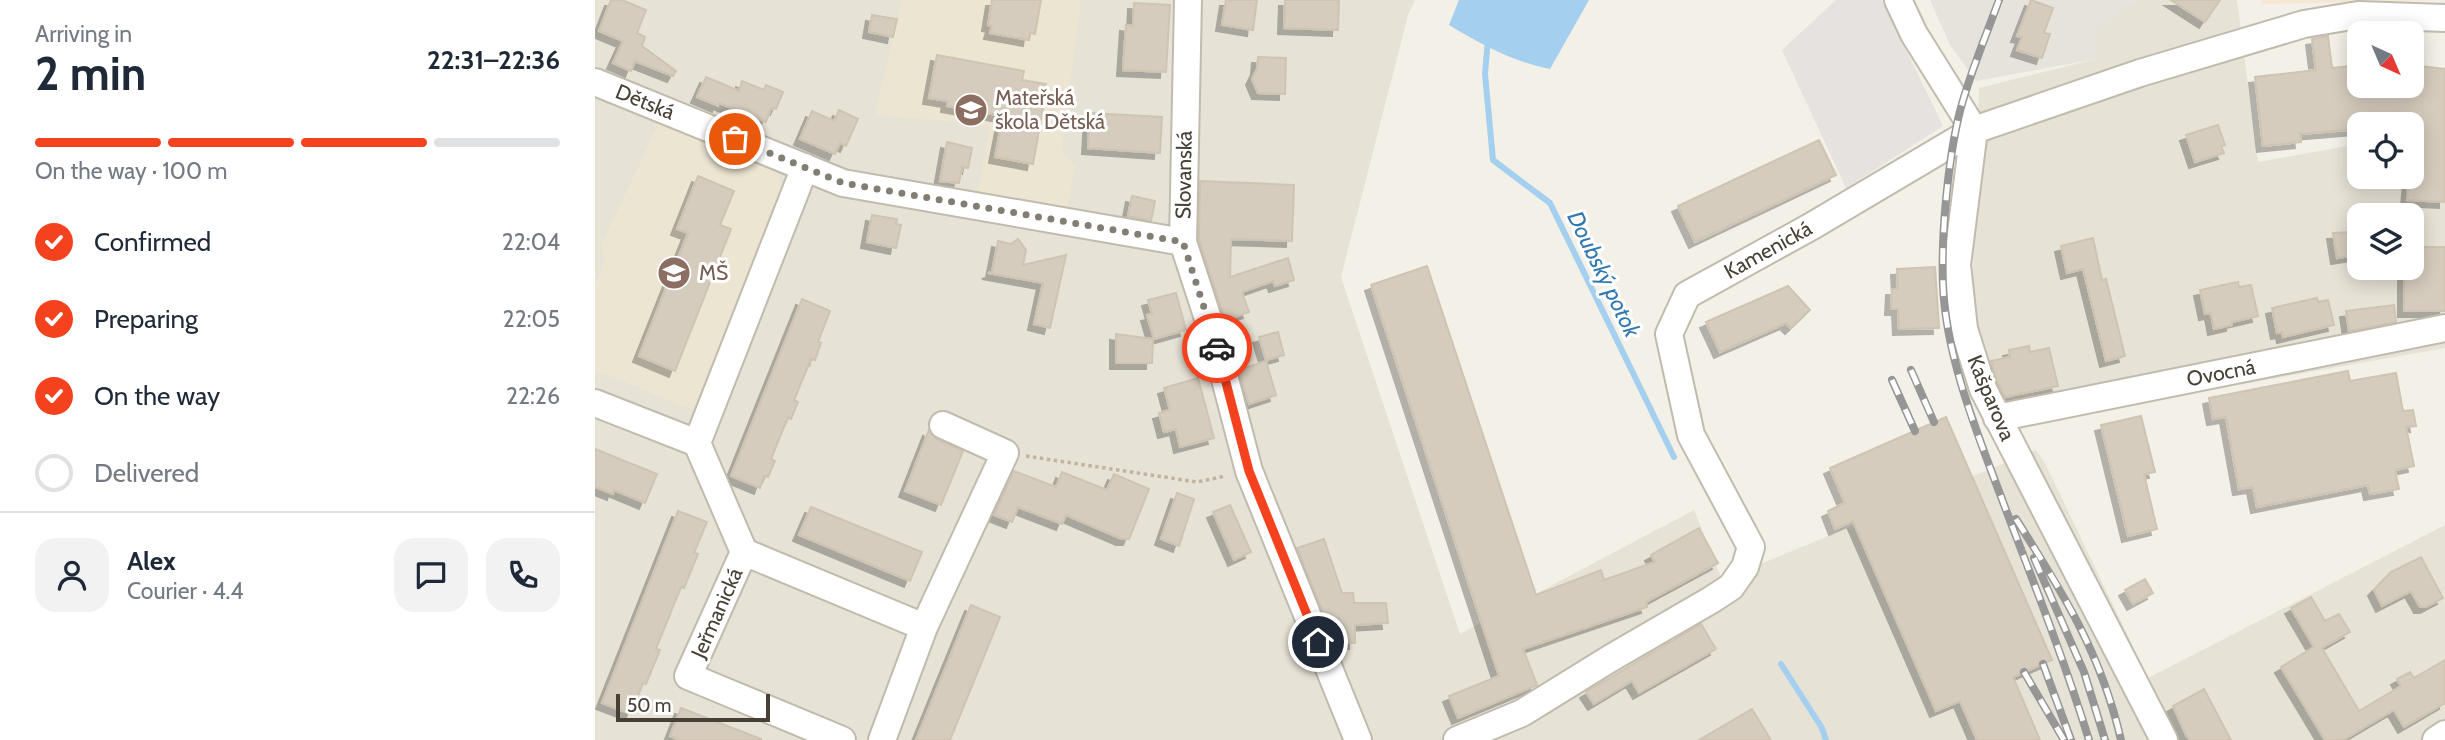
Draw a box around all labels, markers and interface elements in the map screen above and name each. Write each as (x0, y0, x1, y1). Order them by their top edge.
text: Arriving in (35, 20, 132, 48)
north arrow (2347, 21, 2424, 98)
map controls (2347, 21, 2424, 280)
text: 22:31–22:36 (427, 44, 560, 76)
text: 2 min (35, 46, 146, 102)
street label: Dětská (612, 78, 678, 125)
place label: Mateřská škola Dětská (995, 85, 1105, 134)
school or university icon: Mateřská škola Dětská (952, 91, 990, 129)
pin (705, 109, 765, 169)
button: locate (2347, 112, 2424, 189)
icon: bag (716, 120, 754, 158)
street label: Slovanská (1170, 131, 1197, 219)
text: On the way · 100 m (35, 157, 227, 185)
button: layers (2347, 203, 2424, 280)
water label: Doubský potok (1561, 206, 1647, 343)
street label: Kamenická (1720, 215, 1816, 284)
icon: check (35, 223, 73, 261)
text: Confirmed (94, 226, 211, 258)
text: 22:04 (502, 228, 560, 256)
school or university icon: MŠ (655, 254, 693, 292)
place label: MŠ (699, 260, 728, 285)
icon: check (35, 300, 73, 338)
text: Preparing (94, 303, 198, 335)
text: 22:05 (503, 305, 560, 333)
courier (1182, 313, 1252, 383)
icon: car (1198, 329, 1236, 367)
street label: Kašparova (1962, 351, 2021, 444)
street label: Ovocná (2185, 354, 2257, 391)
icon: check (35, 377, 73, 415)
text: On the way (94, 380, 220, 412)
text: 22:26 (506, 382, 560, 410)
text: Delivered (94, 457, 199, 489)
button: person (35, 538, 109, 612)
button: chat (394, 538, 468, 612)
button: phone (486, 538, 560, 612)
text: Alex (127, 545, 176, 577)
street label: Jeřmanická (685, 564, 747, 663)
text: Courier · 4.4 (127, 577, 244, 605)
pin (1288, 612, 1348, 672)
icon: home (1299, 623, 1337, 661)
scale bar (616, 691, 770, 723)
text: 50 m (627, 694, 671, 717)

